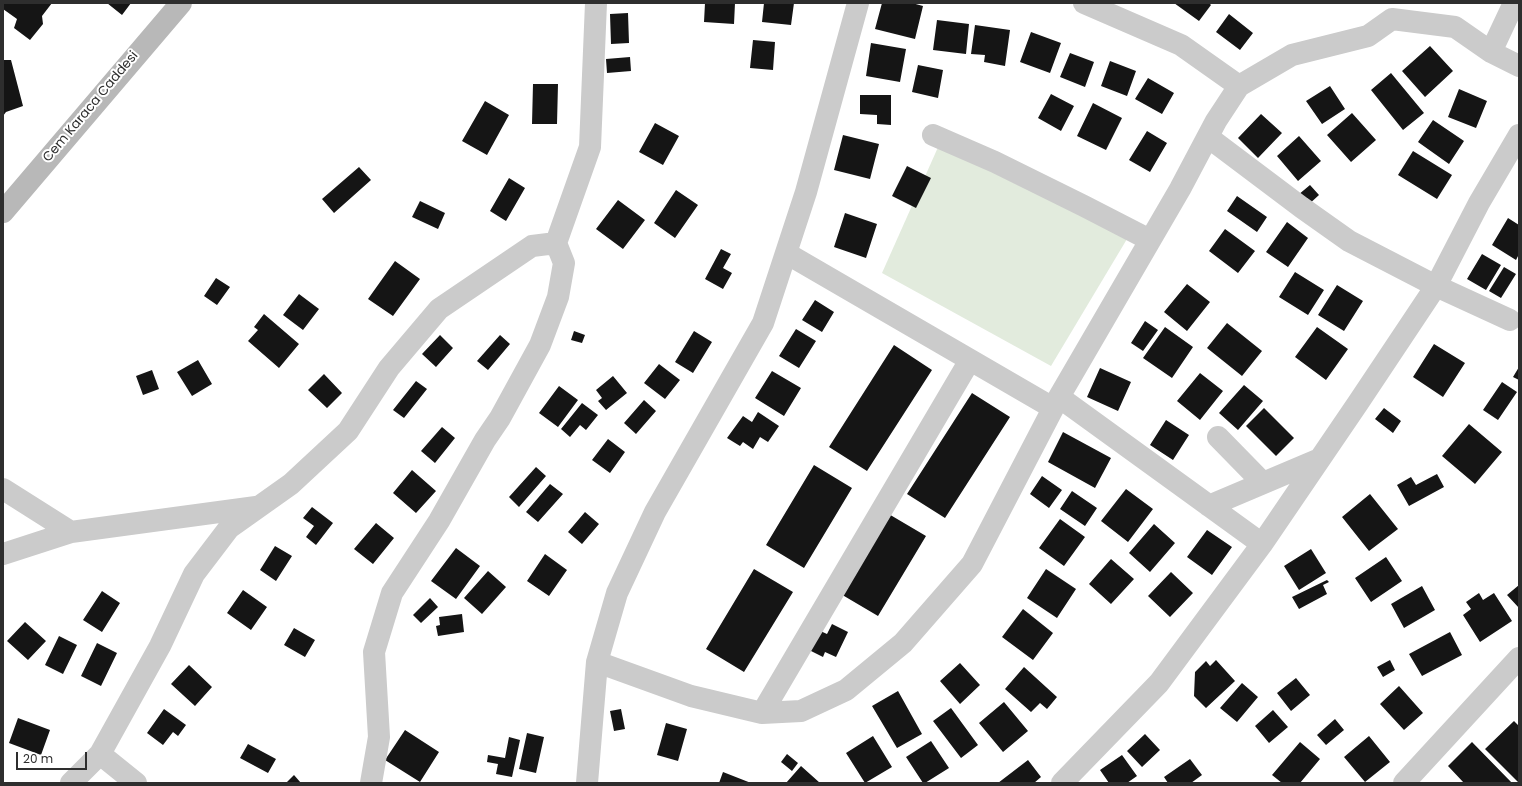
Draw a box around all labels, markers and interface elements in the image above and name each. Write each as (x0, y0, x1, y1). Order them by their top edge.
street label: Cem Karaca Caddesi (40, 48, 142, 166)
scale bar (18, 744, 89, 770)
text: 20 m (23, 750, 53, 767)

